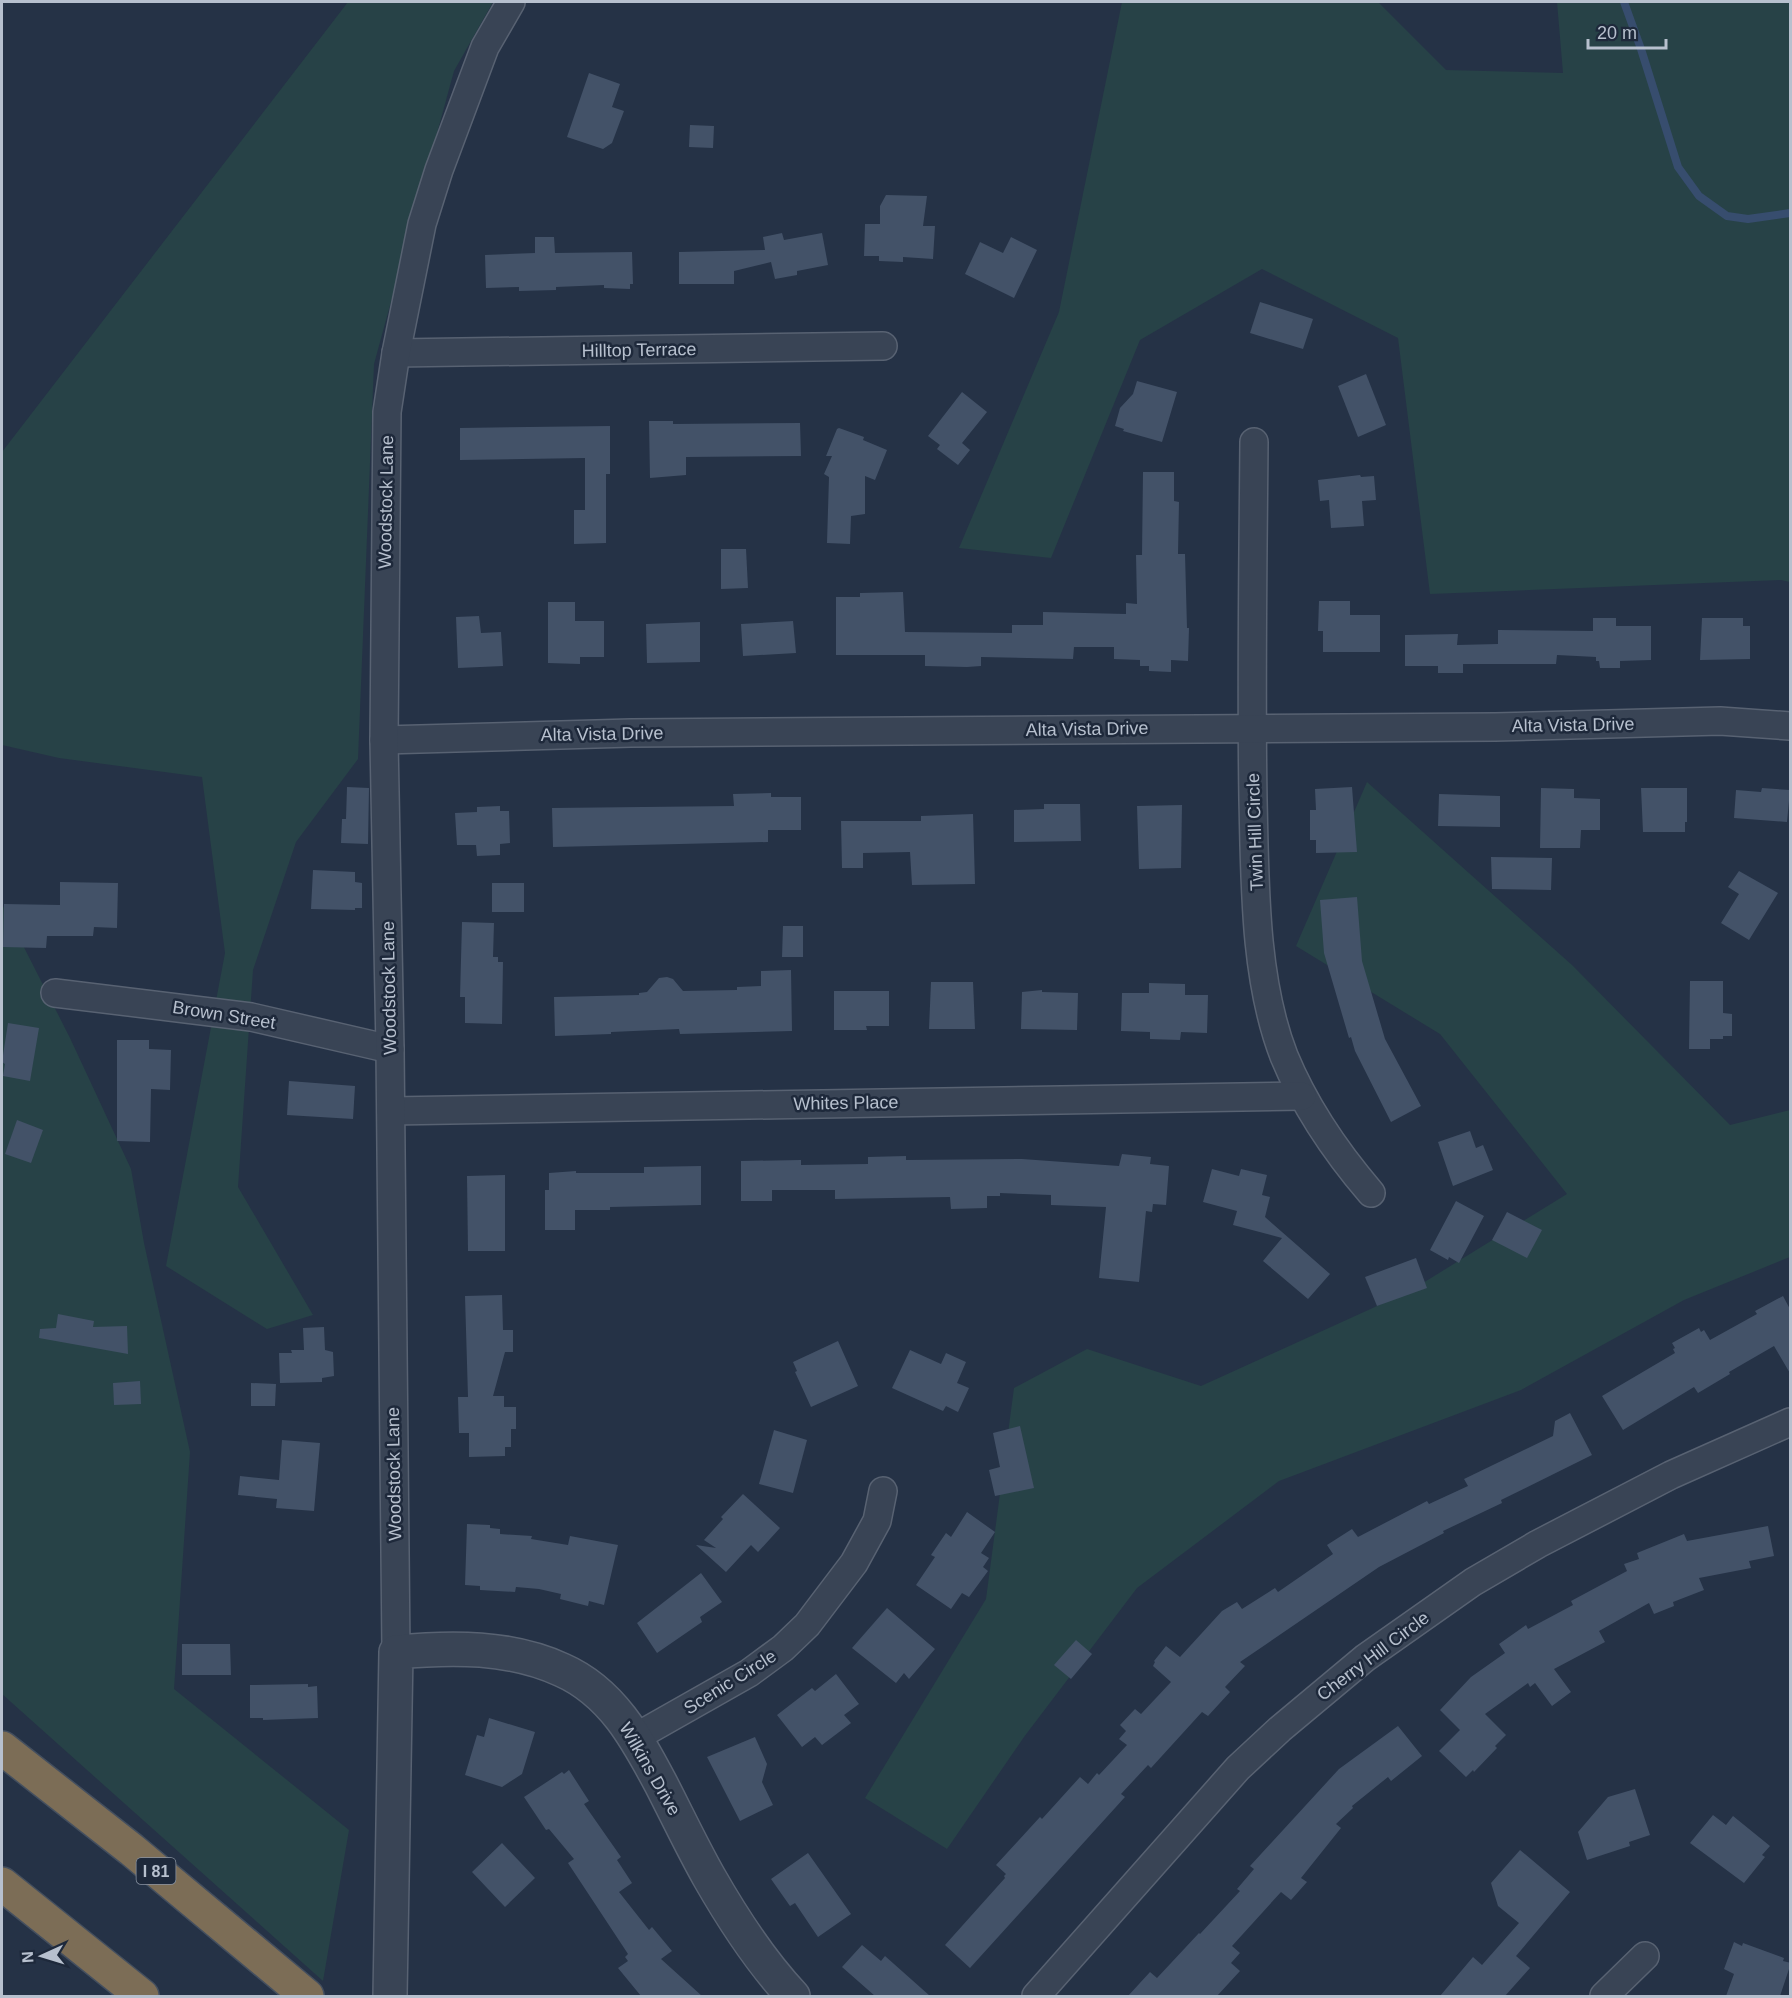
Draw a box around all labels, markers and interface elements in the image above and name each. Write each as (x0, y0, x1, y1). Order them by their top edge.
scale bar (1588, 12, 1666, 50)
text: 20 m (1597, 23, 1637, 43)
street label: Hilltop Terrace (581, 339, 697, 361)
street label: Woodstock Lane (375, 435, 397, 569)
street label: Alta Vista Drive (1511, 714, 1635, 736)
street label: Alta Vista Drive (1025, 718, 1149, 740)
street label: Alta Vista Drive (540, 723, 664, 745)
street label: Twin Hill Circle (1243, 773, 1267, 891)
street label: Woodstock Lane (378, 921, 400, 1055)
street label: Brown Street (171, 997, 277, 1033)
street label: Whites Place (793, 1092, 899, 1114)
street label: Woodstock Lane (383, 1407, 405, 1541)
street label: Cherry Hill Circle (1313, 1607, 1433, 1705)
street label: Scenic Circle (680, 1646, 780, 1718)
street label: Wilkins Drive (615, 1719, 685, 1819)
road number: I 81 (136, 1858, 176, 1884)
north arrow (12, 1926, 72, 1986)
text: N (19, 1951, 36, 1963)

